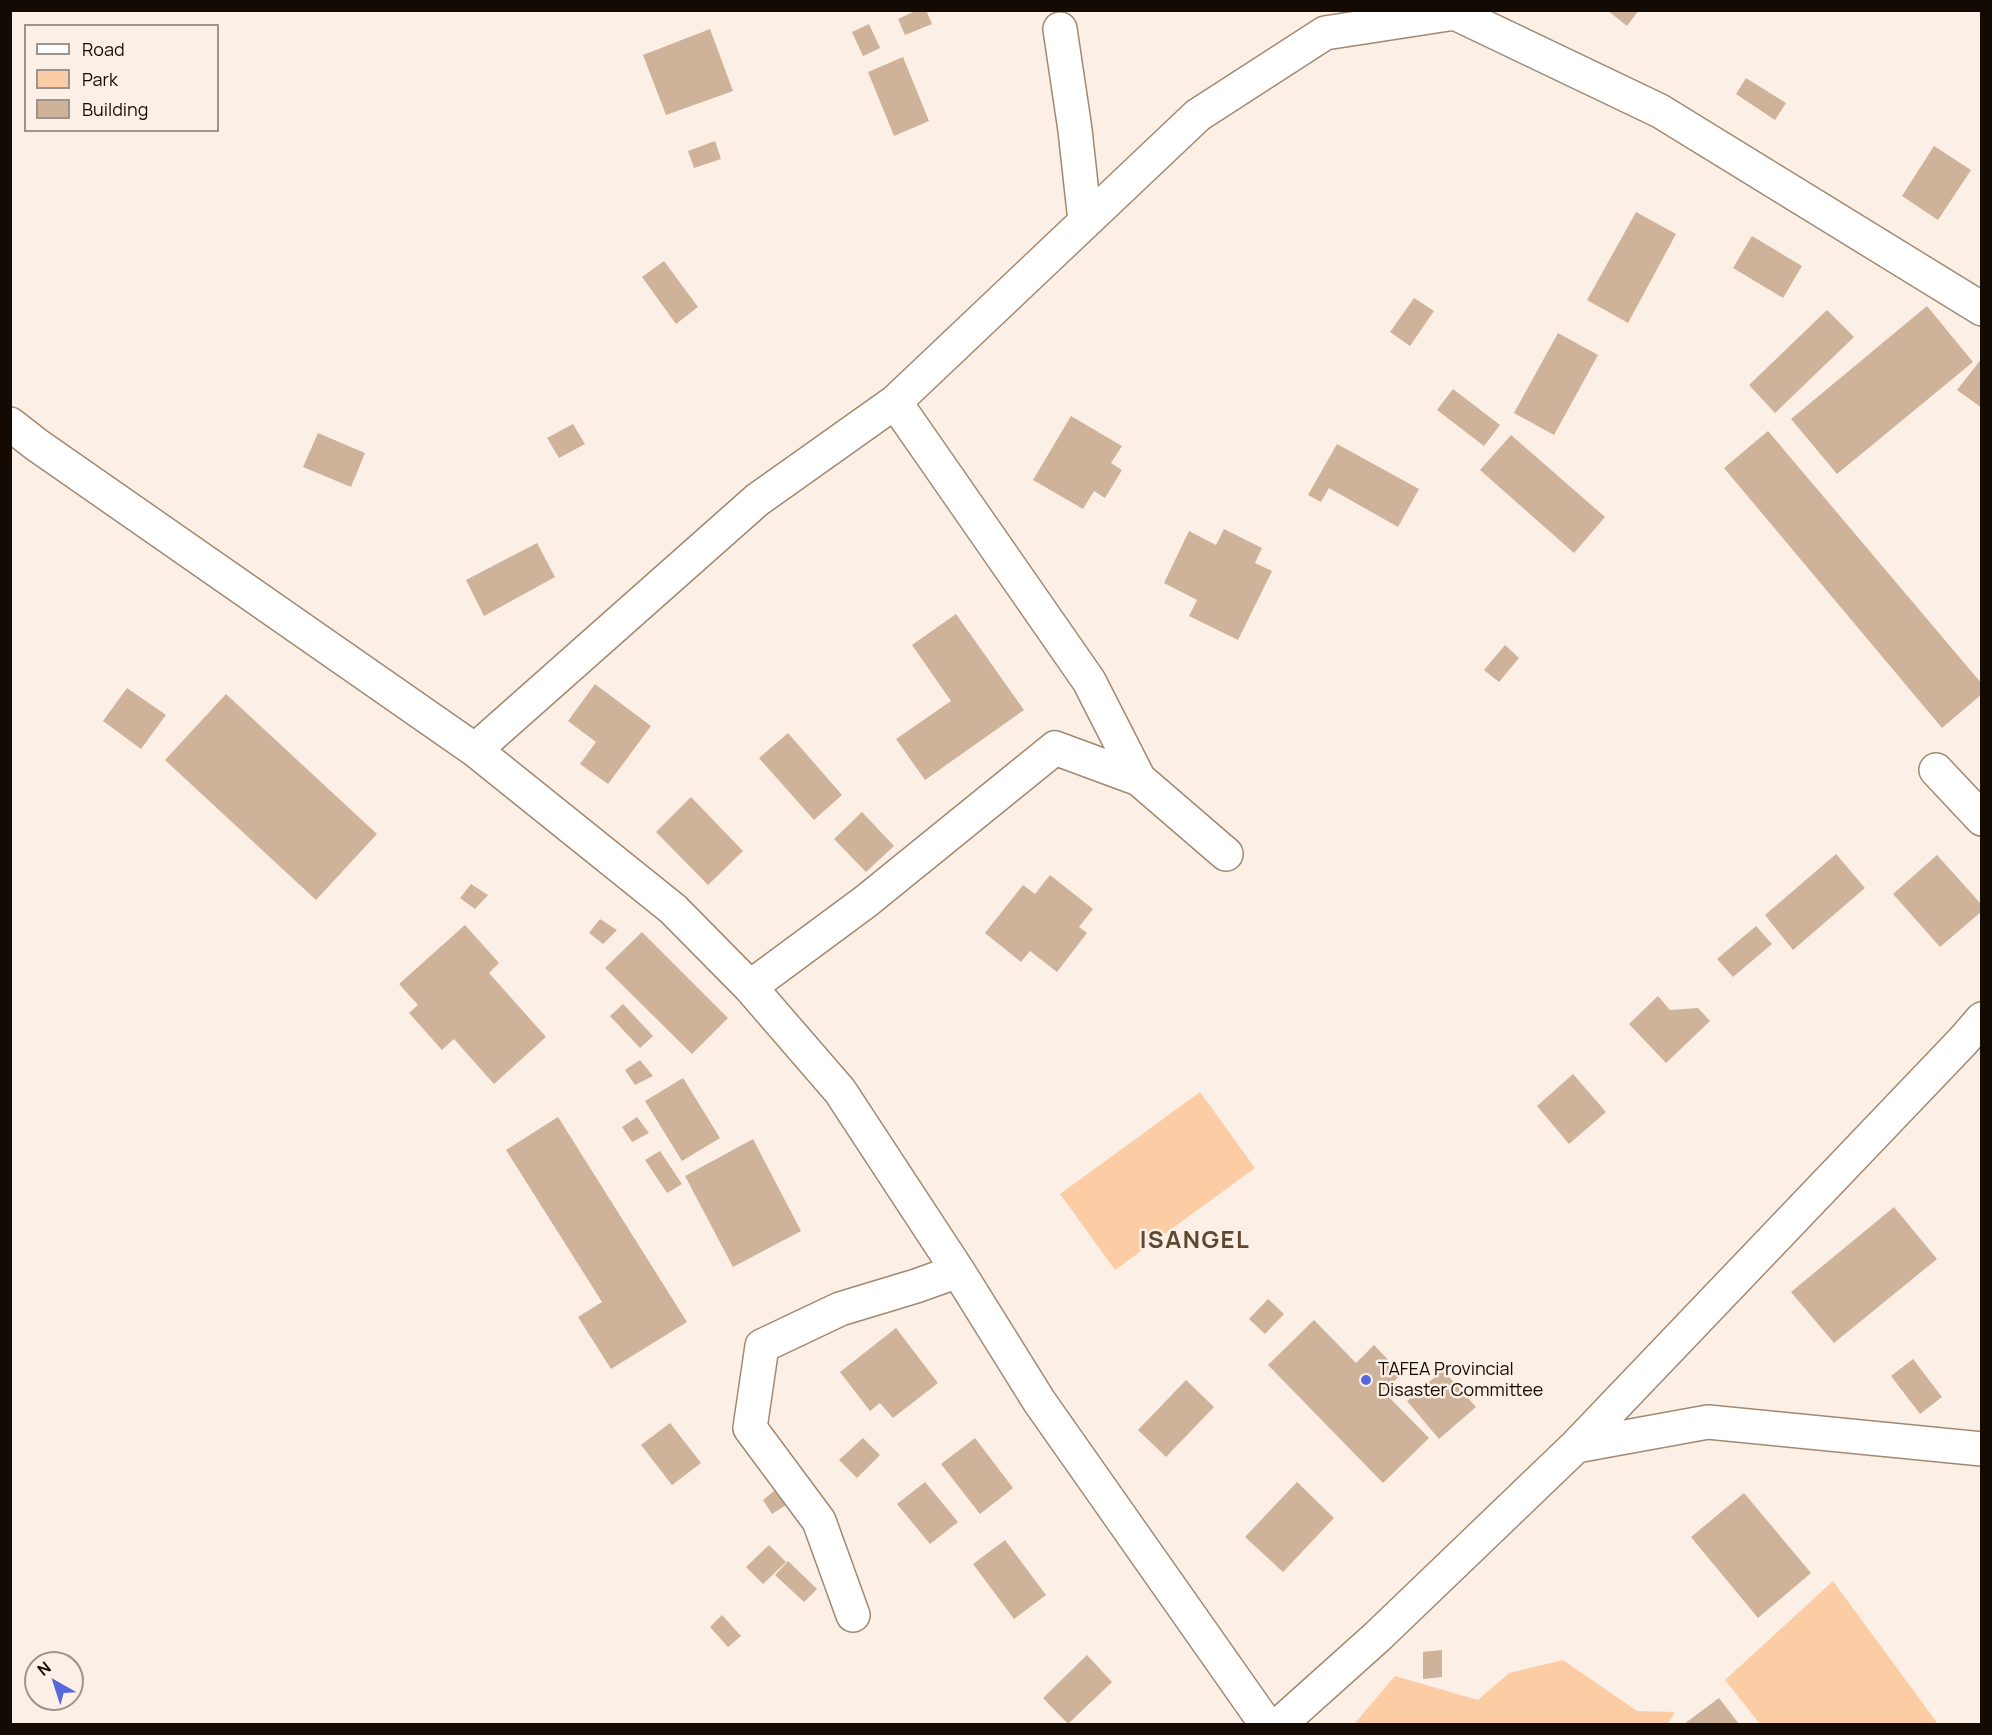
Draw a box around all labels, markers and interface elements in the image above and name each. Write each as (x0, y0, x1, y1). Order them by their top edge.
legend (24, 24, 219, 132)
text: Road (82, 37, 125, 61)
text: Park (82, 67, 118, 91)
text: Building (82, 97, 148, 121)
district label: ISANGEL (1140, 1227, 1250, 1255)
place label: TAFEA Provincial Disaster Committee (1378, 1359, 1543, 1402)
marker: TAFEA Provincial Disaster Committee (1359, 1373, 1373, 1387)
north arrow (24, 1651, 84, 1711)
text: N (33, 1656, 55, 1681)

